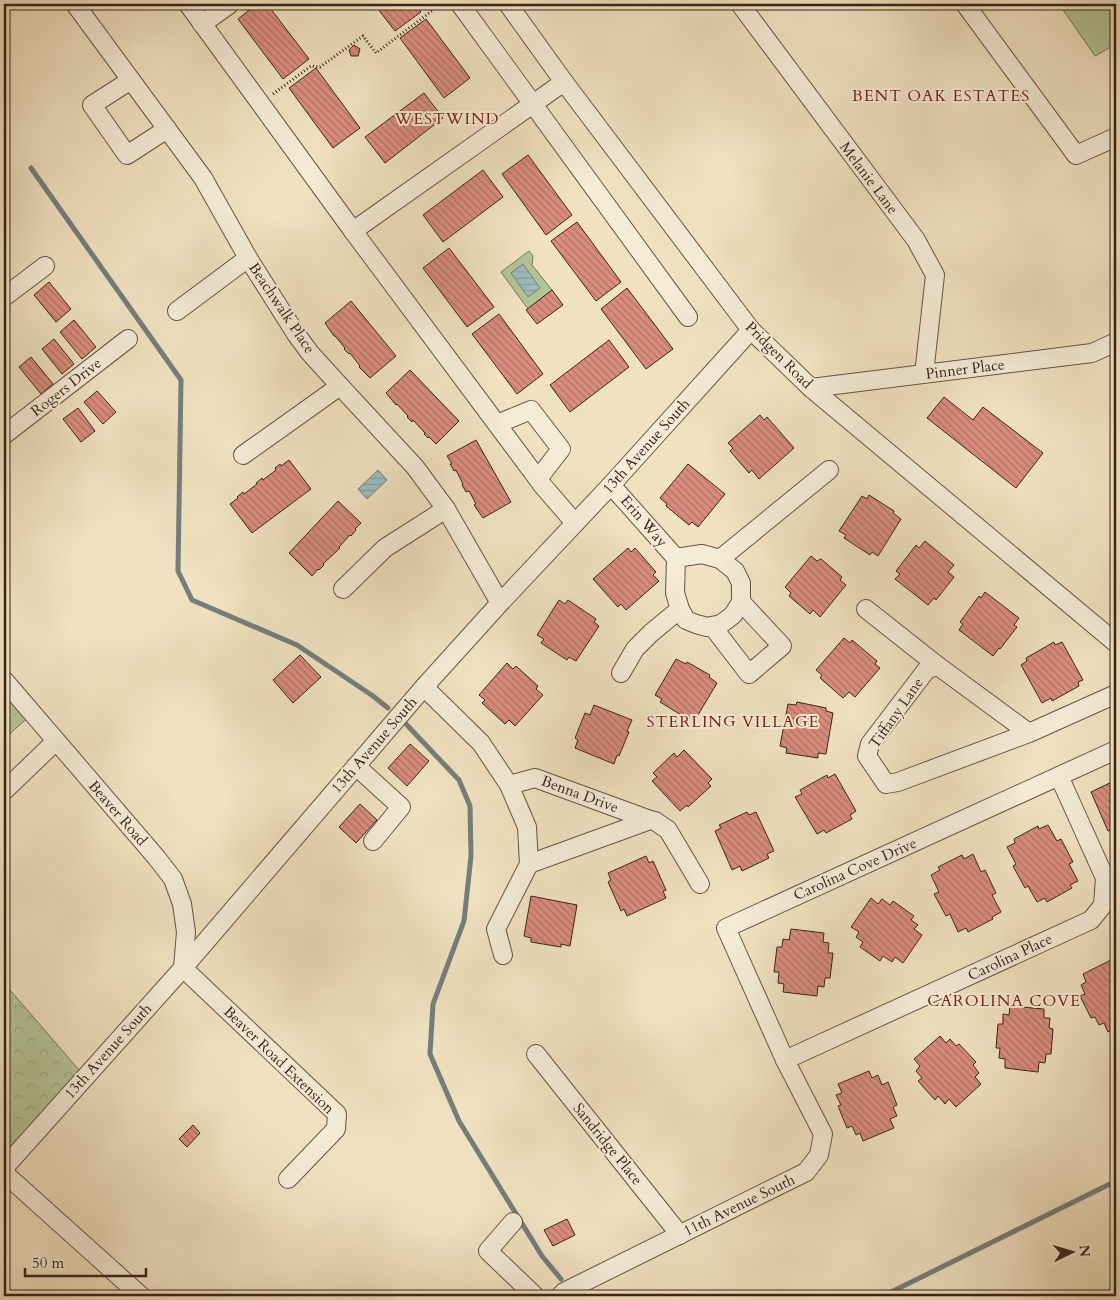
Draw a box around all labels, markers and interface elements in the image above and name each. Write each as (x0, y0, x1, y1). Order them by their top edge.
district label: BENT OAK ESTATES (852, 85, 1030, 107)
district label: WESTWIND (393, 108, 500, 130)
street label: Melanie Lane (835, 138, 903, 218)
street label: Beachwalk Place (244, 259, 320, 358)
street label: Pridgen Road (741, 317, 817, 393)
street label: Rogers Drive (27, 353, 106, 421)
street label: Pinner Place (924, 354, 1006, 384)
street label: 13th Avenue South (598, 393, 695, 498)
street label: Erin Way (616, 491, 672, 551)
street label: Tiffany Lane (864, 673, 928, 752)
street label: 13th Avenue South (326, 692, 422, 798)
district label: STERLING VILLAGE (647, 711, 819, 733)
street label: Benna Drive (539, 771, 622, 817)
street label: Beaver Road (84, 776, 152, 850)
street label: Carolina Cove Drive (790, 833, 920, 905)
street label: Carolina Place (964, 929, 1056, 985)
district label: CAROLINA COVE (927, 990, 1081, 1012)
street label: 13th Avenue South (60, 998, 157, 1103)
street label: Beaver Road Extension (219, 1002, 339, 1119)
street label: Sandridge Place (569, 1099, 647, 1189)
street label: 11th Avenue South (680, 1169, 799, 1241)
north arrow (1048, 1228, 1098, 1278)
text: N (1074, 1244, 1094, 1258)
scale bar (25, 1245, 146, 1277)
text: 50 m (32, 1253, 64, 1273)

